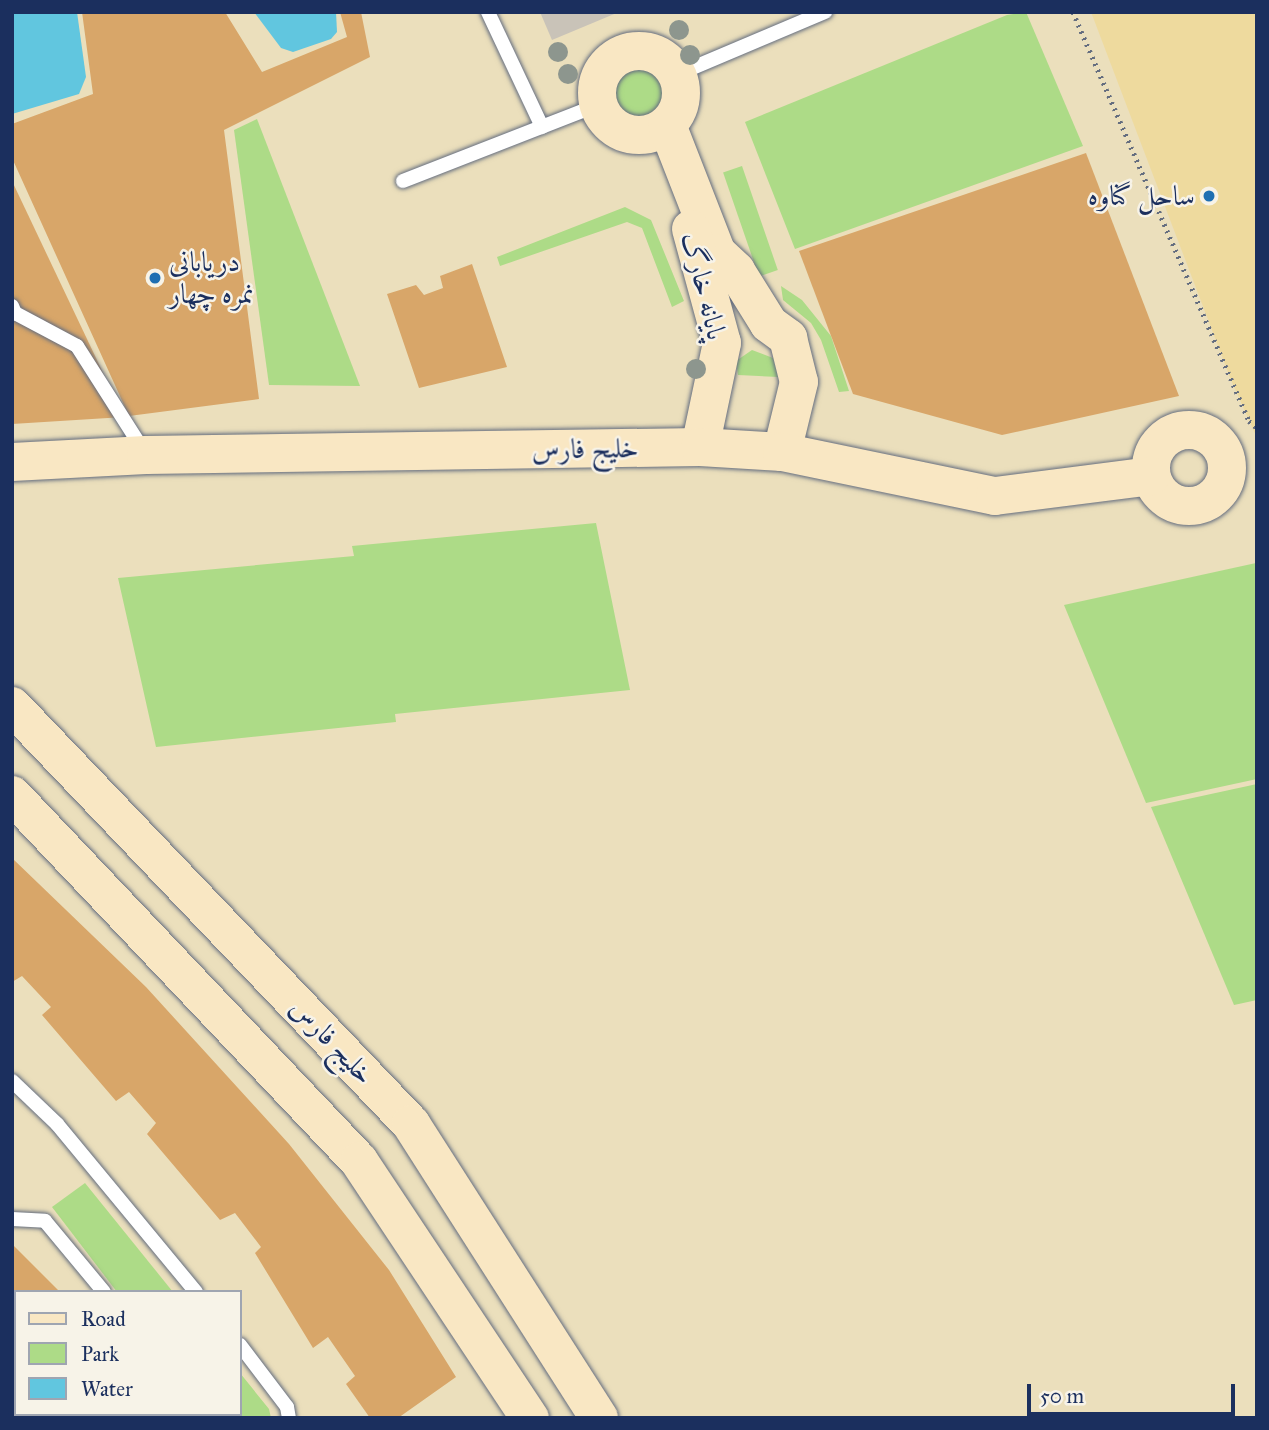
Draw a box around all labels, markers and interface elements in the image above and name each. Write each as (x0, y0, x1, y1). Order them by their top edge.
place label: ساحل گناوه (1088, 179, 1195, 213)
marker: ساحل گناوه (1201, 188, 1217, 204)
street label: پایانه خارگ (674, 229, 734, 343)
place label: دریابانی نمره چهار (169, 245, 254, 311)
marker: دریابانی نمره چهار (147, 270, 163, 286)
street label: خلیج فارس (531, 431, 639, 467)
street label: خلیج فارس (283, 991, 381, 1091)
legend (14, 1290, 242, 1416)
text: Road (81, 1306, 126, 1332)
text: Park (81, 1341, 119, 1367)
scale bar (1031, 1370, 1239, 1414)
text: Water (81, 1376, 133, 1402)
text: 50 m (1040, 1383, 1084, 1409)

